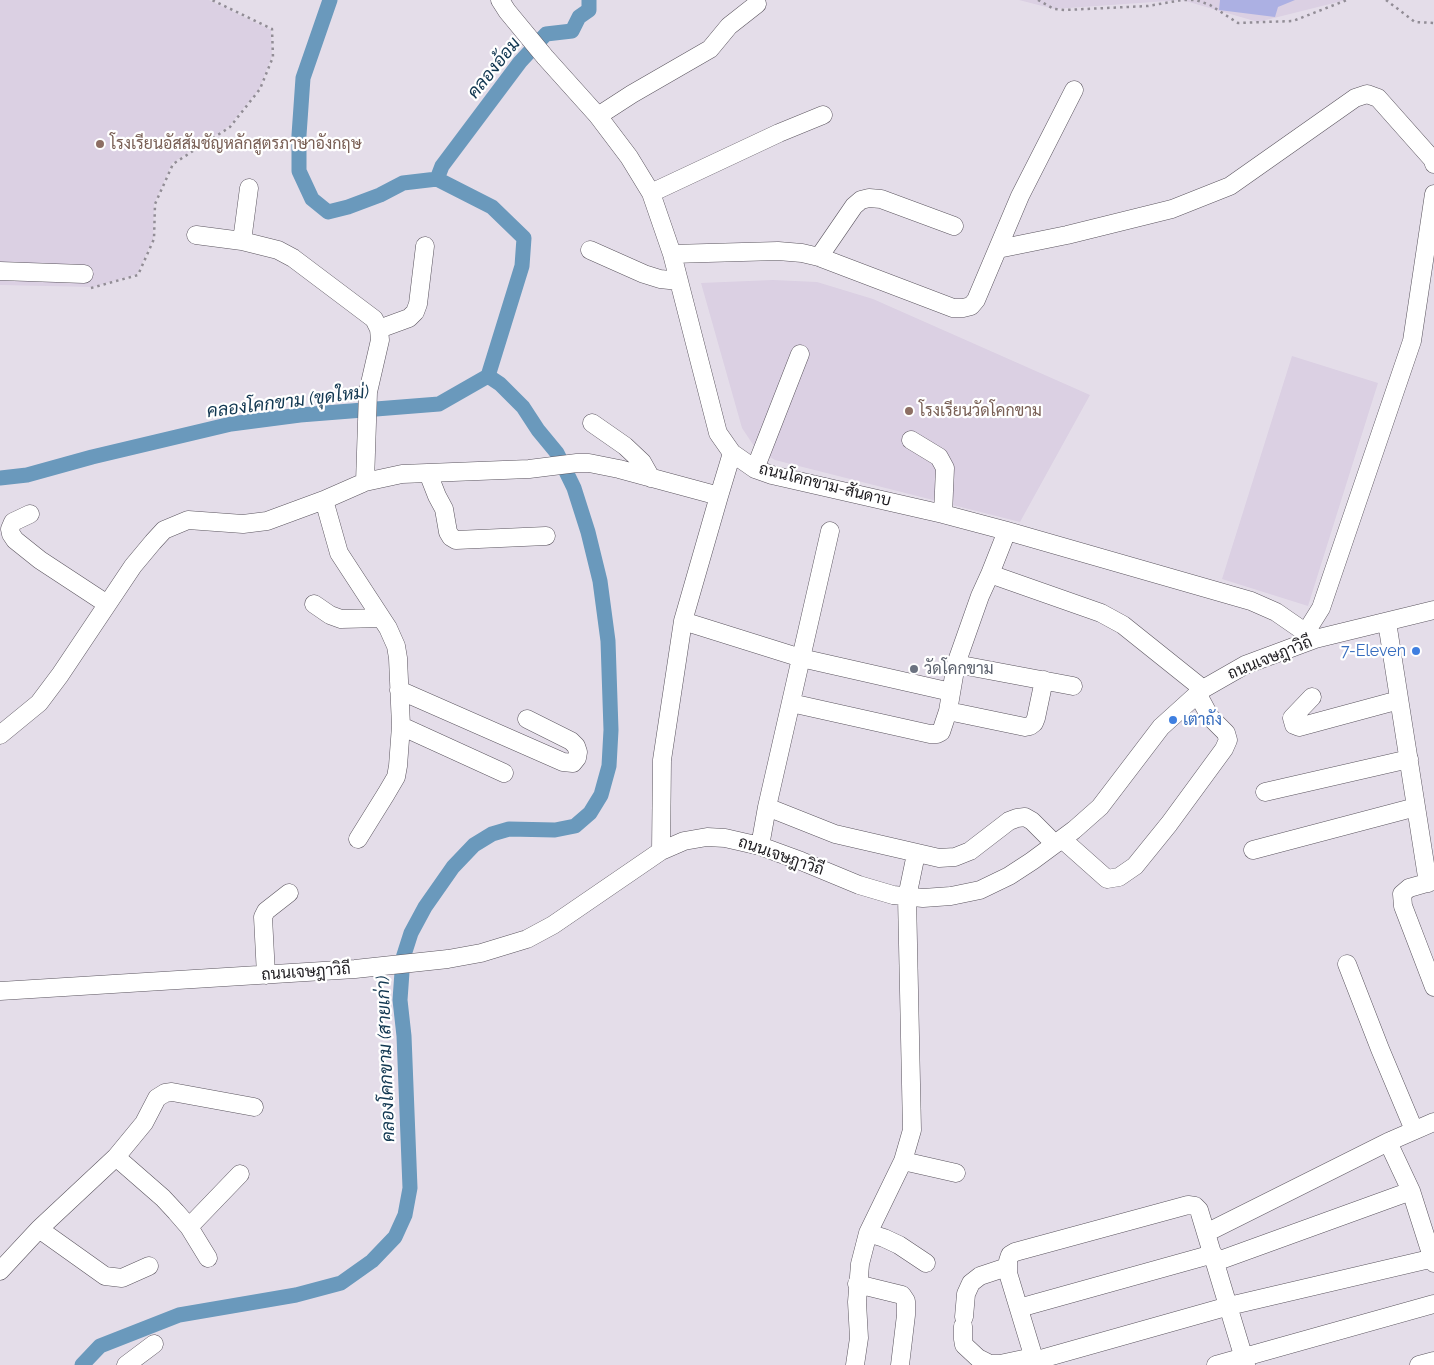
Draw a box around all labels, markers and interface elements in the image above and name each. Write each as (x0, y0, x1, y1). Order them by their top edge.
water label: คลองอ้อม (463, 33, 525, 103)
place label: โรงเรียนอัสสัมชัญหลักสูตรภาษาอังกฤษ (110, 134, 361, 154)
marker: โรงเรียนอัสสัมชัญหลักสูตรภาษาอังกฤษ (94, 138, 106, 150)
water label: คลองโคกขาม (ขุดใหม่) (206, 381, 370, 423)
place label: โรงเรียนวัดโคกขาม (919, 401, 1042, 421)
marker: โรงเรียนวัดโคกขาม (903, 405, 915, 417)
street label: ถนนโคกขาม-สันดาบ (757, 459, 893, 511)
street label: ถนนเจษฎาวิถี (1225, 632, 1315, 684)
place label: 7-Eleven (1341, 641, 1406, 661)
marker: 7-Eleven (1410, 645, 1422, 657)
place label: วัดโคกขาม (924, 659, 994, 679)
marker: วัดโคกขาม (908, 663, 920, 675)
place label: เตาถัง (1183, 710, 1222, 730)
marker: เตาถัง (1167, 714, 1179, 726)
street label: ถนนเจษฎาวิถี (736, 832, 826, 880)
street label: ถนนเจษฎาวิถี (261, 959, 351, 985)
water label: คลองโคกขาม (สายเก่า) (372, 975, 400, 1143)

